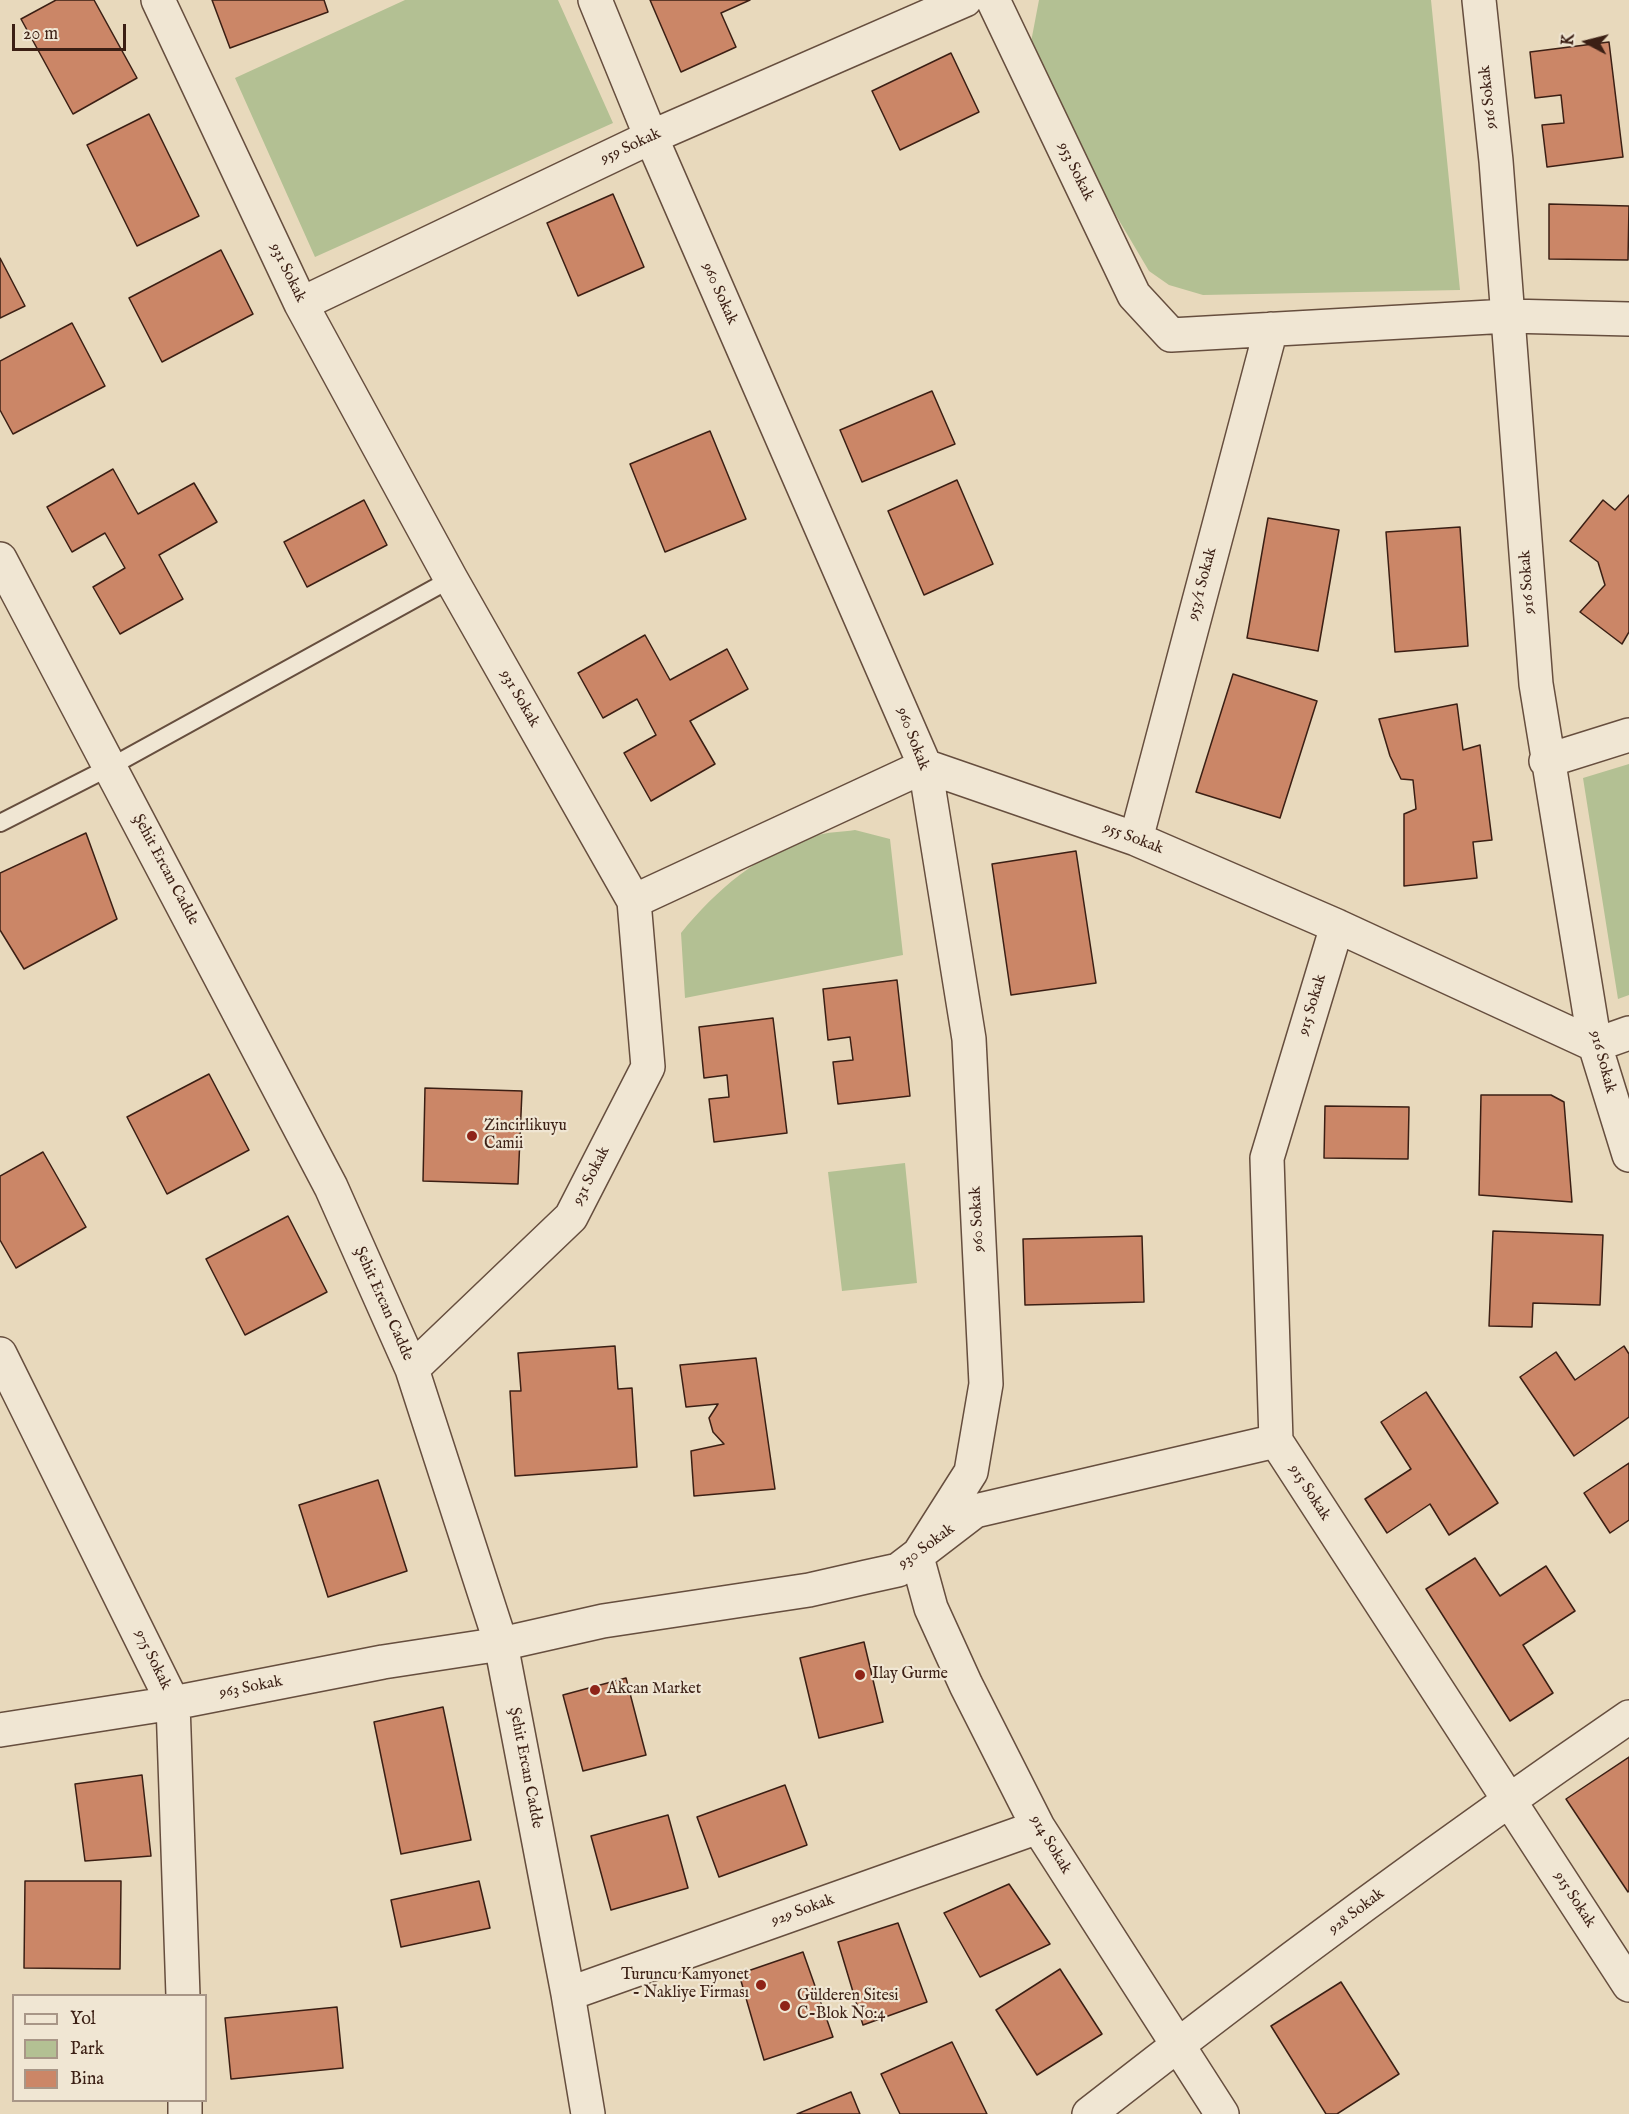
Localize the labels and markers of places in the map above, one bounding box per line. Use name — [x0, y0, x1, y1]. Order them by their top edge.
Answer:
place label: Zincirlikuyu Camii — [484, 1117, 567, 1155]
marker: Zincirlikuyu Camii — [465, 1129, 479, 1143]
place label: Ilay Gurme — [872, 1665, 948, 1685]
marker: Ilay Gurme — [853, 1668, 867, 1682]
place label: Akcan Market — [607, 1680, 701, 1700]
marker: Akcan Market — [588, 1683, 602, 1697]
place label: Turuncu Kamyonet - Nakliye Firması — [621, 1966, 749, 2004]
marker: Turuncu Kamyonet - Nakliye Firması — [754, 1978, 768, 1992]
place label: Gülderen Sitesi C-Blok No:4 — [797, 1987, 899, 2025]
marker: Gülderen Sitesi C-Blok No:4 — [778, 1999, 792, 2013]

